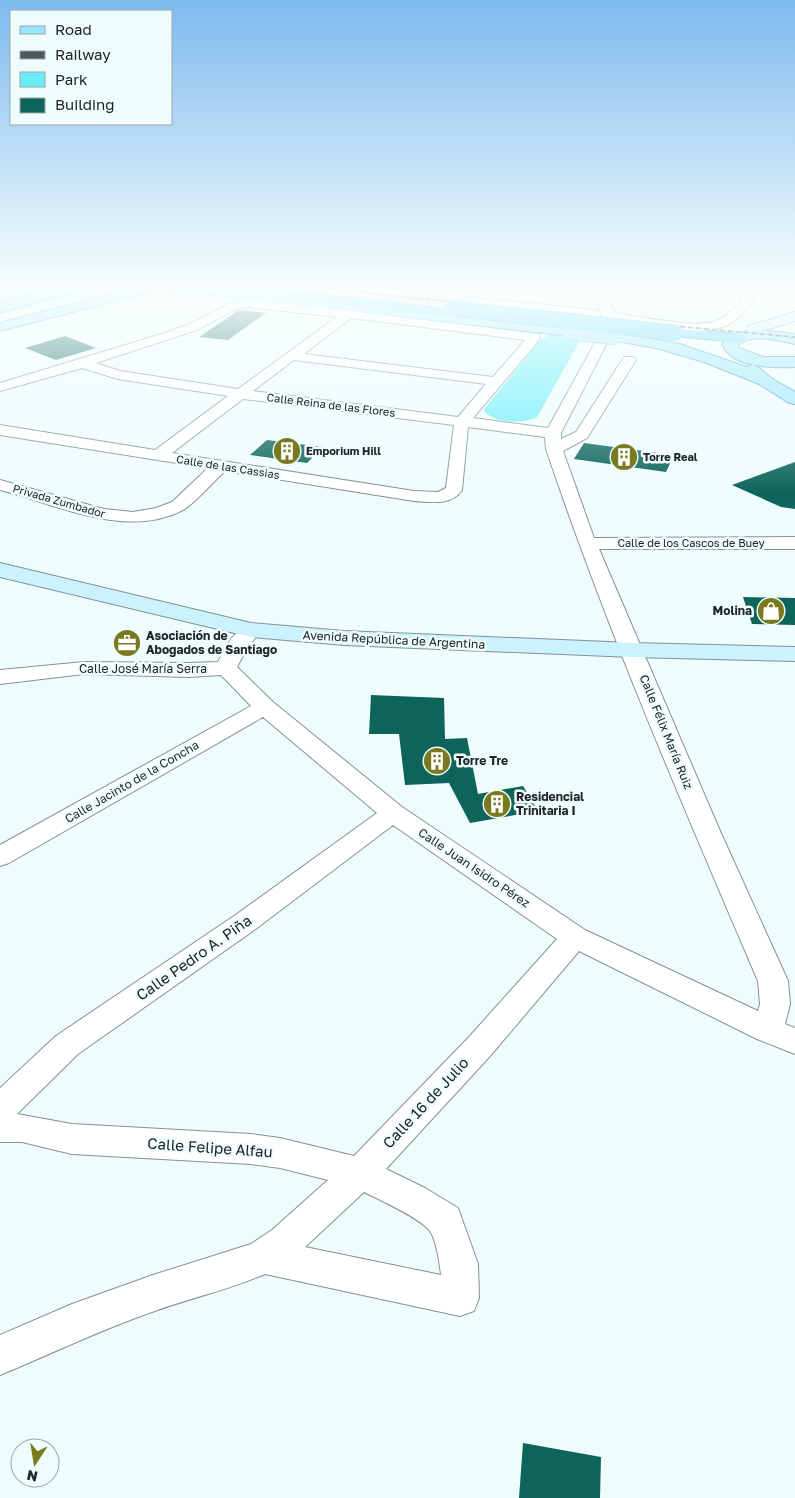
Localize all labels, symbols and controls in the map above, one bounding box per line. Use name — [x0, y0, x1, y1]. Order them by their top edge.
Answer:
legend — [10, 10, 172, 125]
text: Road — [55, 20, 92, 38]
text: Railway — [55, 45, 111, 63]
text: Park — [55, 70, 88, 88]
text: Building — [55, 95, 115, 113]
street label: Calle Reina de las Flores — [266, 390, 396, 419]
building icon: Emporium Hill — [272, 436, 302, 466]
building icon: Torre Real — [609, 442, 639, 472]
place label: Emporium Hill — [306, 444, 381, 457]
place label: Torre Real — [643, 450, 698, 463]
street label: Calle de las Cassias — [176, 452, 281, 481]
street label: Privada Zumbador — [11, 481, 108, 520]
street label: Calle de los Cascos de Buey — [617, 536, 765, 549]
shop icon: Molina — [756, 596, 786, 626]
place label: Molina — [713, 603, 752, 618]
street label: Avenida República de Argentina — [302, 627, 486, 652]
office icon: Asociación de Abogados de Santiago — [112, 628, 142, 658]
place label: Asociación de Abogados de Santiago — [146, 628, 277, 657]
street label: Calle José María Serra — [79, 661, 207, 676]
street label: Calle Félix María Ruiz — [637, 672, 696, 791]
street label: Calle Jacinto de la Concha — [62, 737, 201, 826]
building icon: Torre Tre — [422, 746, 452, 776]
place label: Torre Tre — [456, 753, 508, 768]
building icon: Residencial Trinitaria I — [482, 789, 512, 819]
place label: Residencial Trinitaria I — [516, 789, 584, 818]
street label: Calle Juan Isidro Pérez — [416, 825, 533, 911]
street label: Calle Pedro A. Piña — [132, 911, 255, 1004]
street label: Calle 16 de Julio — [379, 1053, 472, 1151]
street label: Calle Felipe Alfau — [147, 1134, 273, 1160]
north arrow — [10, 1438, 60, 1488]
text: N — [25, 1467, 39, 1486]

